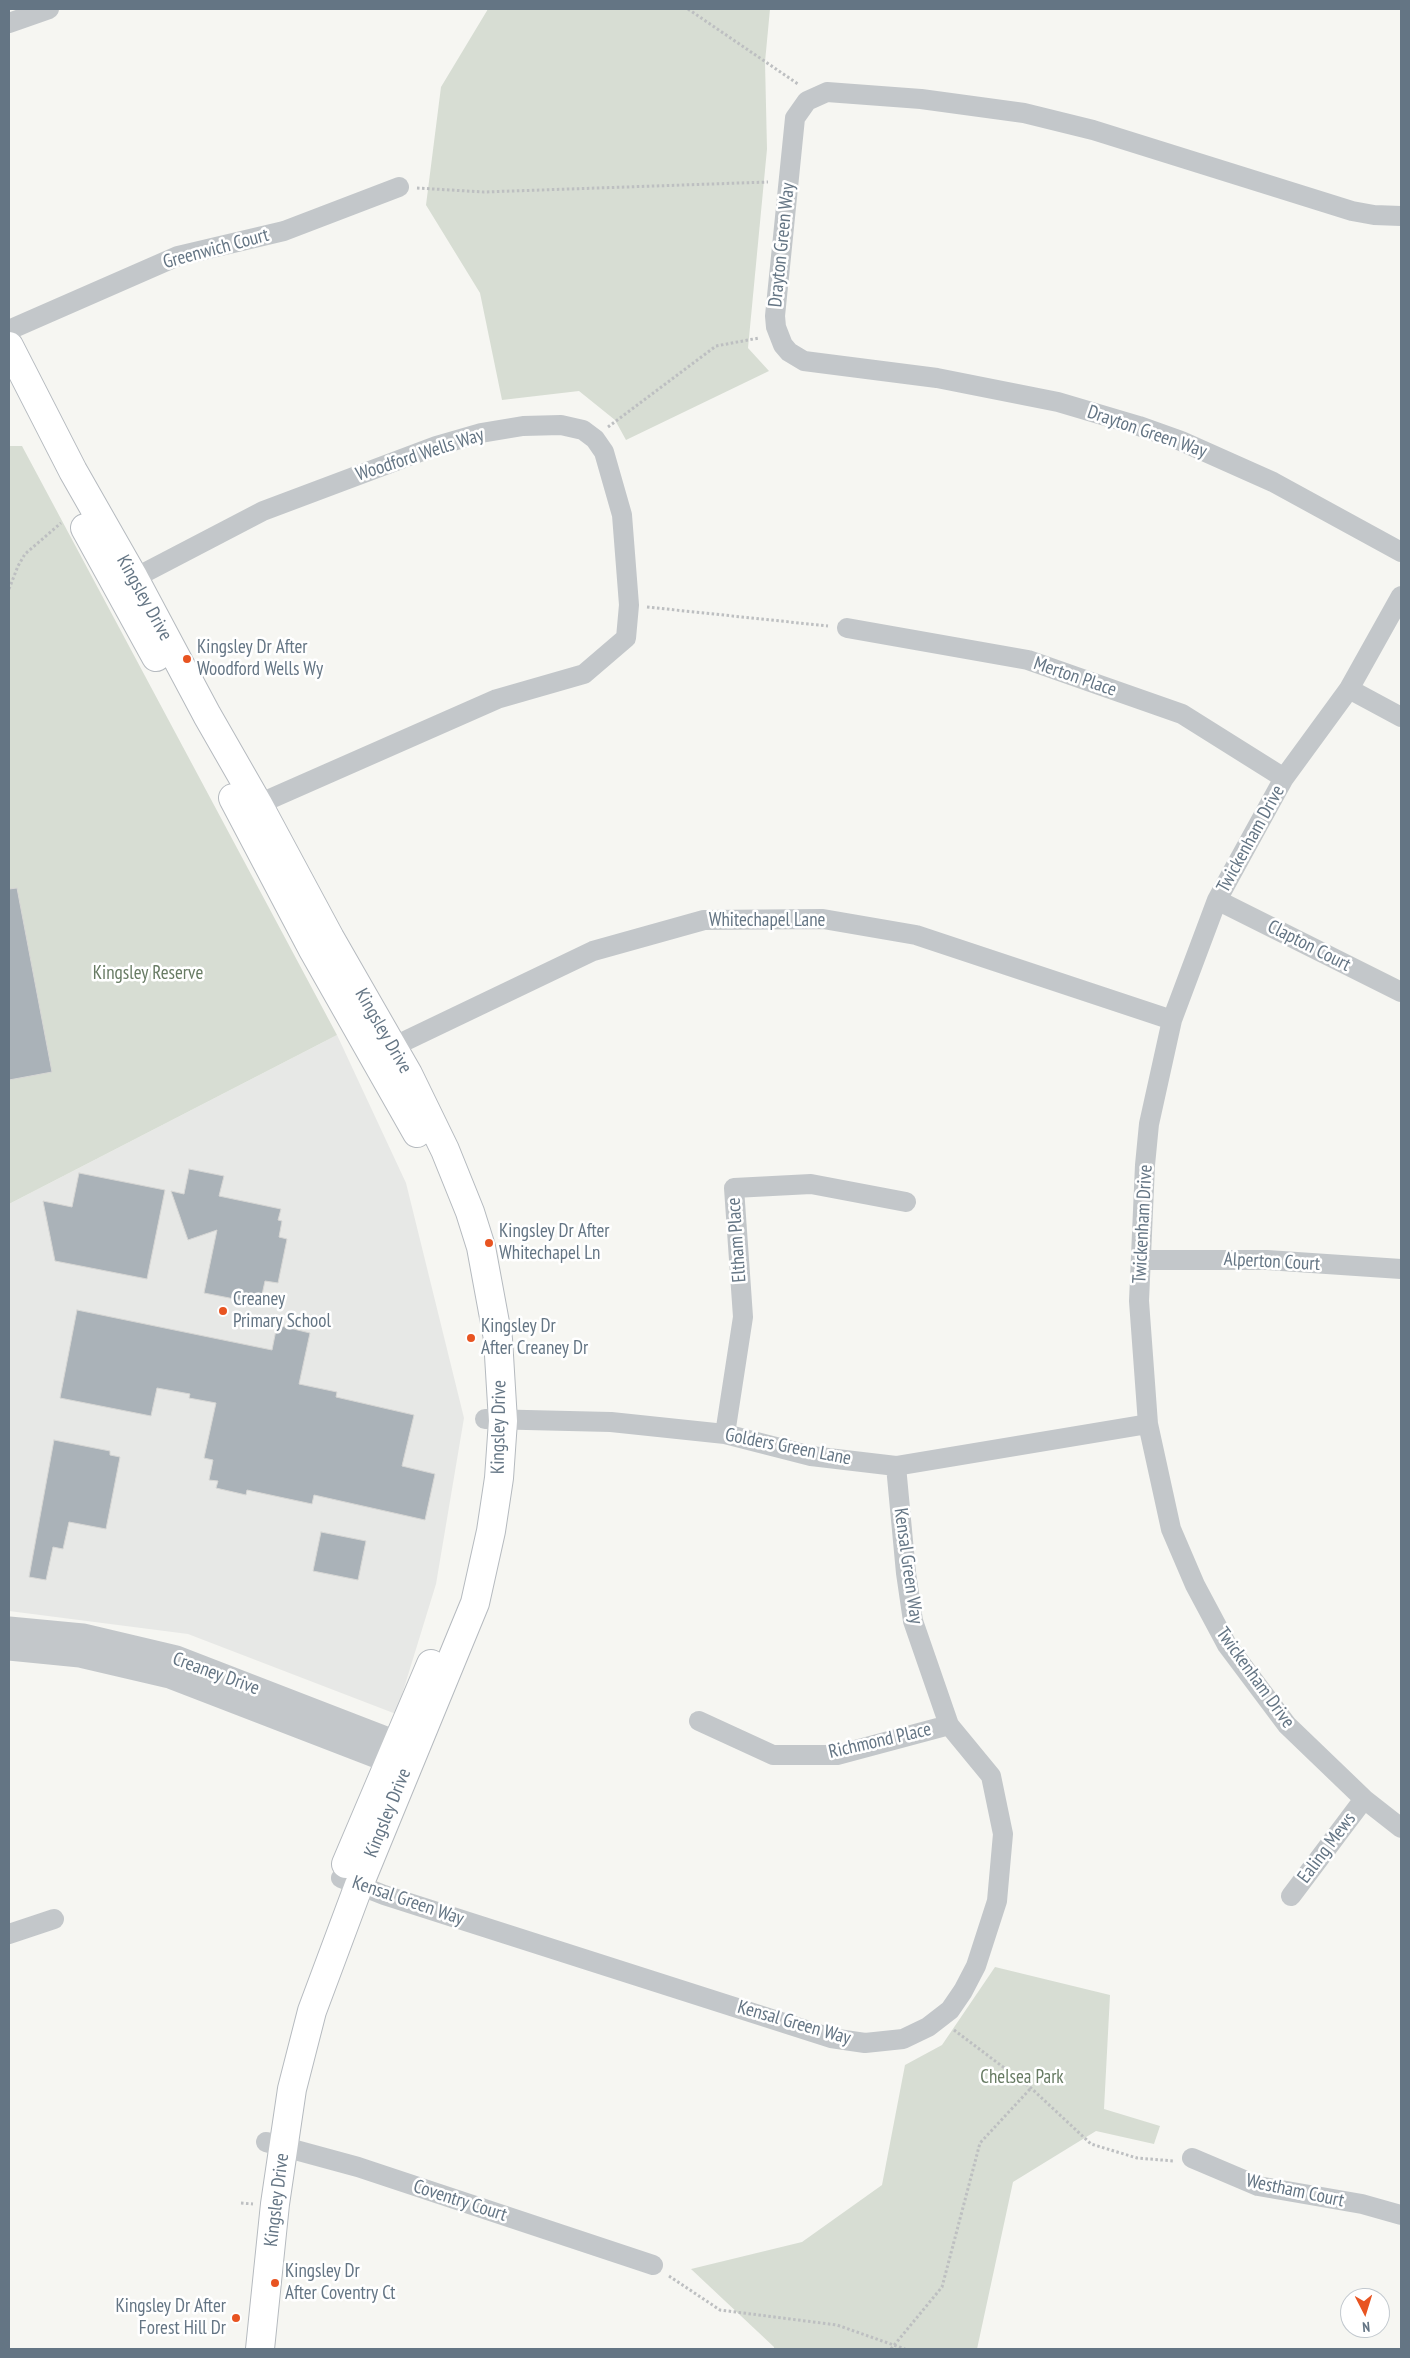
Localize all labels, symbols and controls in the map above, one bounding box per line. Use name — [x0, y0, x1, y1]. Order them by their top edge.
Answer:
street label: Drayton Green Way — [764, 182, 800, 308]
street label: Greenwich Court — [161, 224, 271, 274]
street label: Drayton Green Way — [1084, 401, 1210, 463]
street label: Woodford Wells Way — [353, 424, 487, 486]
street label: Kingsley Drive — [111, 551, 177, 645]
place label: Kingsley Dr After Woodford Wells Wy — [197, 637, 323, 681]
street label: Merton Place — [1031, 652, 1119, 702]
marker: Kingsley Dr After Woodford Wells Wy — [181, 653, 193, 665]
street label: Twickenham Drive — [1212, 781, 1290, 897]
street label: Whitechapel Lane — [709, 910, 825, 932]
street label: Clapton Court — [1264, 915, 1354, 977]
park label: Kingsley Reserve — [93, 963, 203, 985]
street label: Kingsley Drive — [350, 985, 416, 1077]
street label: Twickenham Drive — [1129, 1164, 1157, 1284]
street label: Eltham Place — [723, 1197, 751, 1283]
place label: Kingsley Dr After Whitechapel Ln — [499, 1221, 610, 1265]
marker: Kingsley Dr After Whitechapel Ln — [483, 1237, 495, 1249]
street label: Alperton Court — [1223, 1248, 1321, 1276]
place label: Creaney Primary School — [233, 1289, 331, 1333]
marker: Creaney Primary School — [217, 1305, 229, 1317]
place label: Kingsley Dr After Creaney Dr — [481, 1316, 588, 1360]
marker: Kingsley Dr After Creaney Dr — [465, 1332, 477, 1344]
street label: Kingsley Drive — [487, 1380, 511, 1474]
street label: Golders Green Lane — [723, 1424, 853, 1470]
street label: Kensal Green Way — [889, 1507, 927, 1625]
street label: Twickenham Drive — [1211, 1623, 1299, 1733]
street label: Creaney Drive — [170, 1648, 262, 1700]
street label: Richmond Place — [827, 1718, 933, 1764]
street label: Kingsley Drive — [360, 1765, 416, 1861]
street label: Ealing Mews — [1293, 1808, 1361, 1888]
street label: Kensal Green Way — [349, 1871, 467, 1931]
street label: Kensal Green Way — [735, 1996, 853, 2050]
park label: Chelsea Park — [980, 2067, 1064, 2089]
street label: Kingsley Drive — [260, 2152, 294, 2248]
street label: Westham Court — [1244, 2170, 1346, 2212]
street label: Coventry Court — [410, 2175, 510, 2227]
place label: Kingsley Dr After Coventry Ct — [285, 2261, 396, 2305]
marker: Kingsley Dr After Coventry Ct — [269, 2277, 281, 2289]
north arrow — [1340, 2288, 1390, 2338]
place label: Kingsley Dr After Forest Hill Dr — [115, 2296, 226, 2340]
marker: Kingsley Dr After Forest Hill Dr — [230, 2312, 242, 2324]
text: N — [1362, 2318, 1371, 2336]

